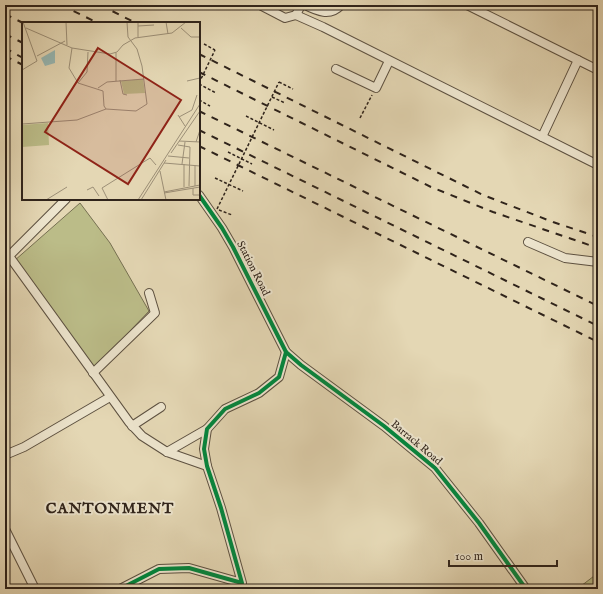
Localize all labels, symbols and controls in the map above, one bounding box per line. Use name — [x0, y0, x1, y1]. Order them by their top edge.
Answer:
inset map — [22, 22, 200, 200]
street label: Station Road — [233, 239, 273, 298]
street label: Barrack Road — [388, 417, 445, 468]
district label: CANTONMENT — [46, 499, 174, 518]
scale bar — [449, 542, 557, 568]
text: 100 m — [455, 549, 483, 564]

